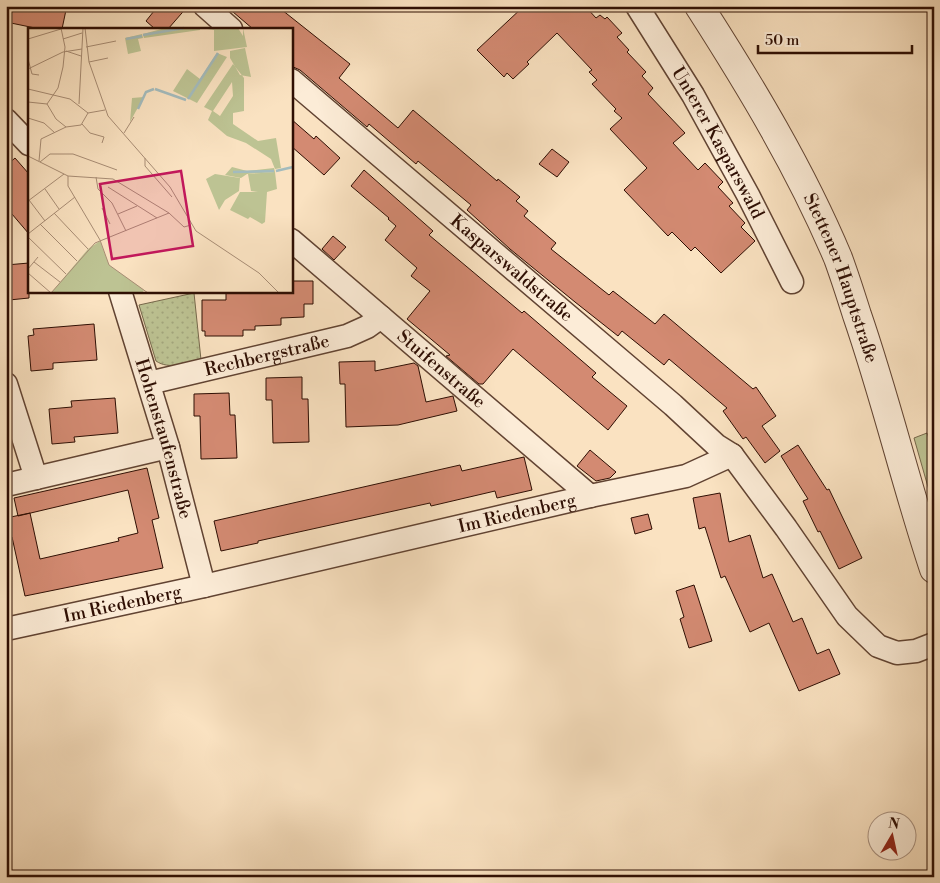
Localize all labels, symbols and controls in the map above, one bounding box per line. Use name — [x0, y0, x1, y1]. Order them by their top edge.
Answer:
scale bar — [758, 22, 911, 54]
inset map — [28, 28, 292, 292]
text: 50 m — [765, 31, 799, 50]
street label: Unterer Kasparswald — [666, 62, 770, 223]
street label: Stettener Hauptstraße — [798, 189, 883, 366]
street label: Kasparswaldstraße — [446, 209, 578, 327]
street label: Stuifenstraße — [392, 324, 490, 413]
street label: Rechbergstraße — [202, 329, 332, 381]
street label: Hohenstaufenstraße — [130, 356, 198, 521]
street label: Im Riedenberg — [456, 488, 579, 538]
street label: Im Riedenberg — [61, 580, 184, 628]
north arrow — [868, 810, 918, 860]
text: N — [887, 814, 901, 834]

